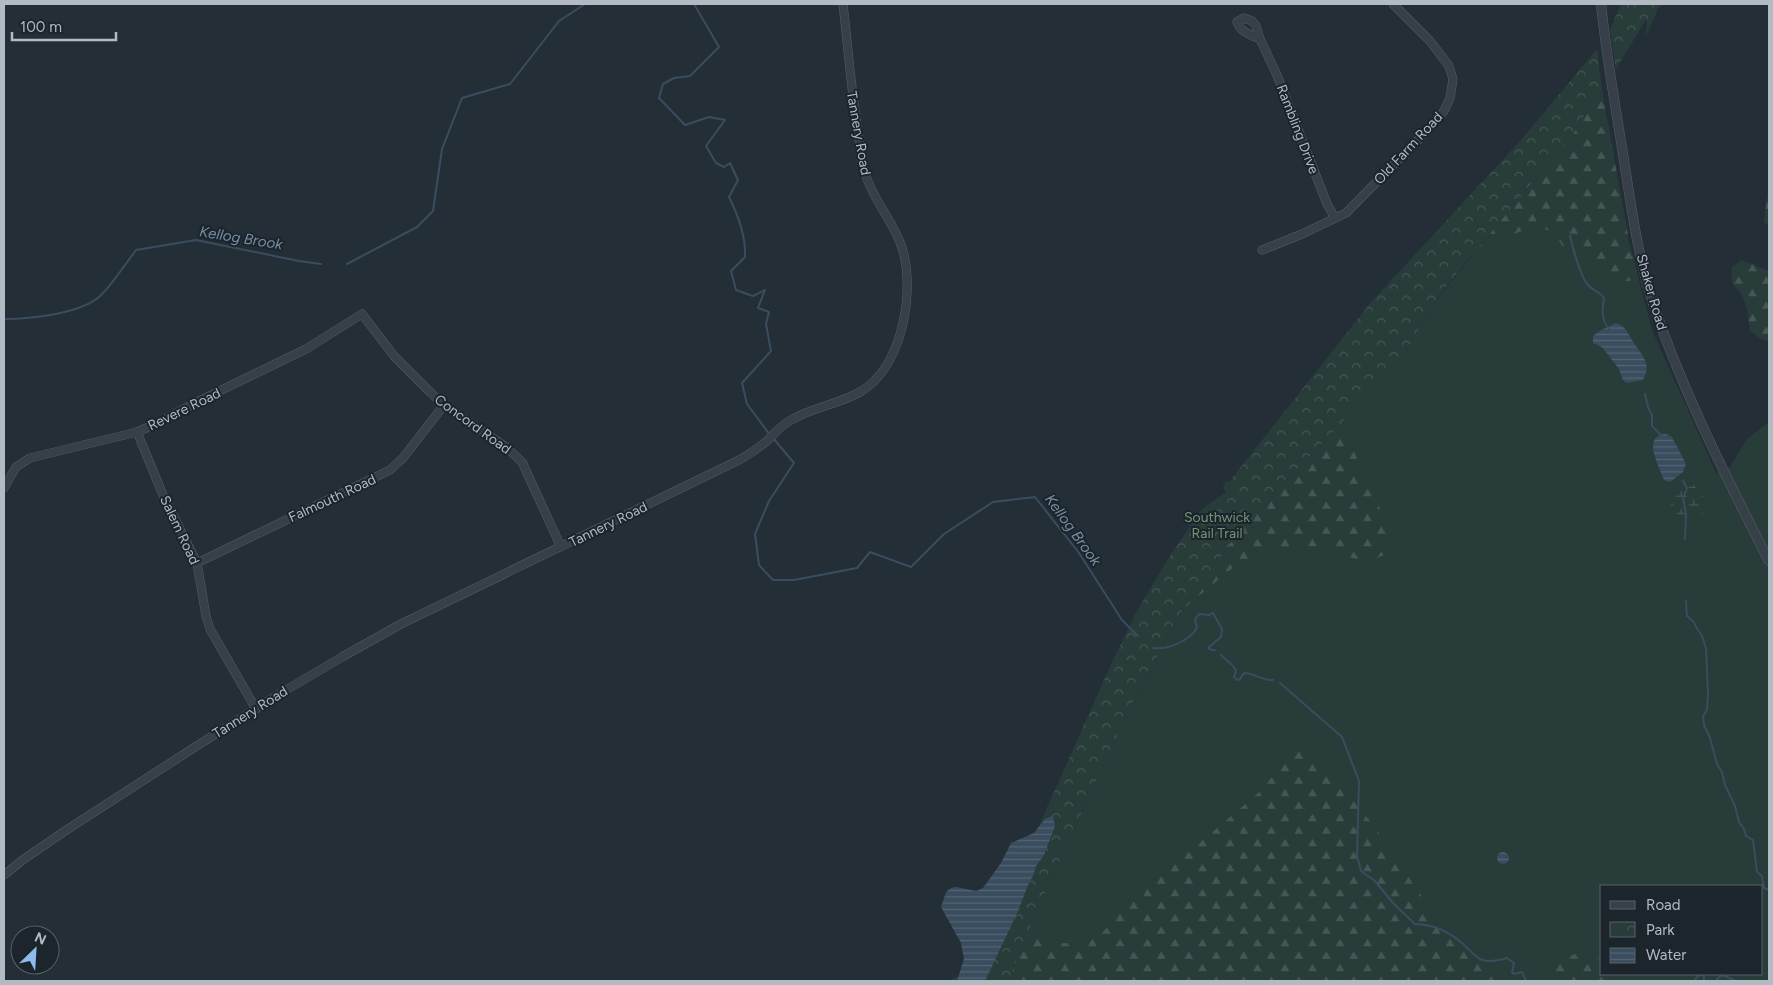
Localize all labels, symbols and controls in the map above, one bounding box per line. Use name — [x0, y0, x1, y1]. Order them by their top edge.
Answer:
scale bar — [12, 10, 116, 42]
text: 100 m — [20, 18, 62, 36]
street label: Rambling Drive — [1273, 82, 1322, 177]
street label: Tannery Road — [843, 90, 874, 176]
street label: Old Farm Road — [1371, 109, 1446, 188]
water label: Kellog Brook — [198, 223, 285, 254]
street label: Shaker Road — [1633, 252, 1670, 332]
street label: Revere Road — [145, 384, 223, 434]
street label: Concord Road — [431, 391, 514, 458]
street label: Falmouth Road — [286, 471, 379, 526]
water label: Kellog Brook — [1041, 491, 1105, 570]
street label: Salem Road — [156, 493, 203, 567]
street label: Tannery Road — [566, 498, 650, 551]
park label: Southwick Rail Trail — [1184, 509, 1250, 542]
street label: Tannery Road — [210, 683, 291, 742]
legend — [1600, 885, 1763, 975]
text: Road — [1646, 896, 1681, 914]
text: Park — [1646, 921, 1675, 939]
north arrow — [10, 925, 60, 975]
text: N — [32, 929, 49, 949]
text: Water — [1646, 946, 1686, 964]

